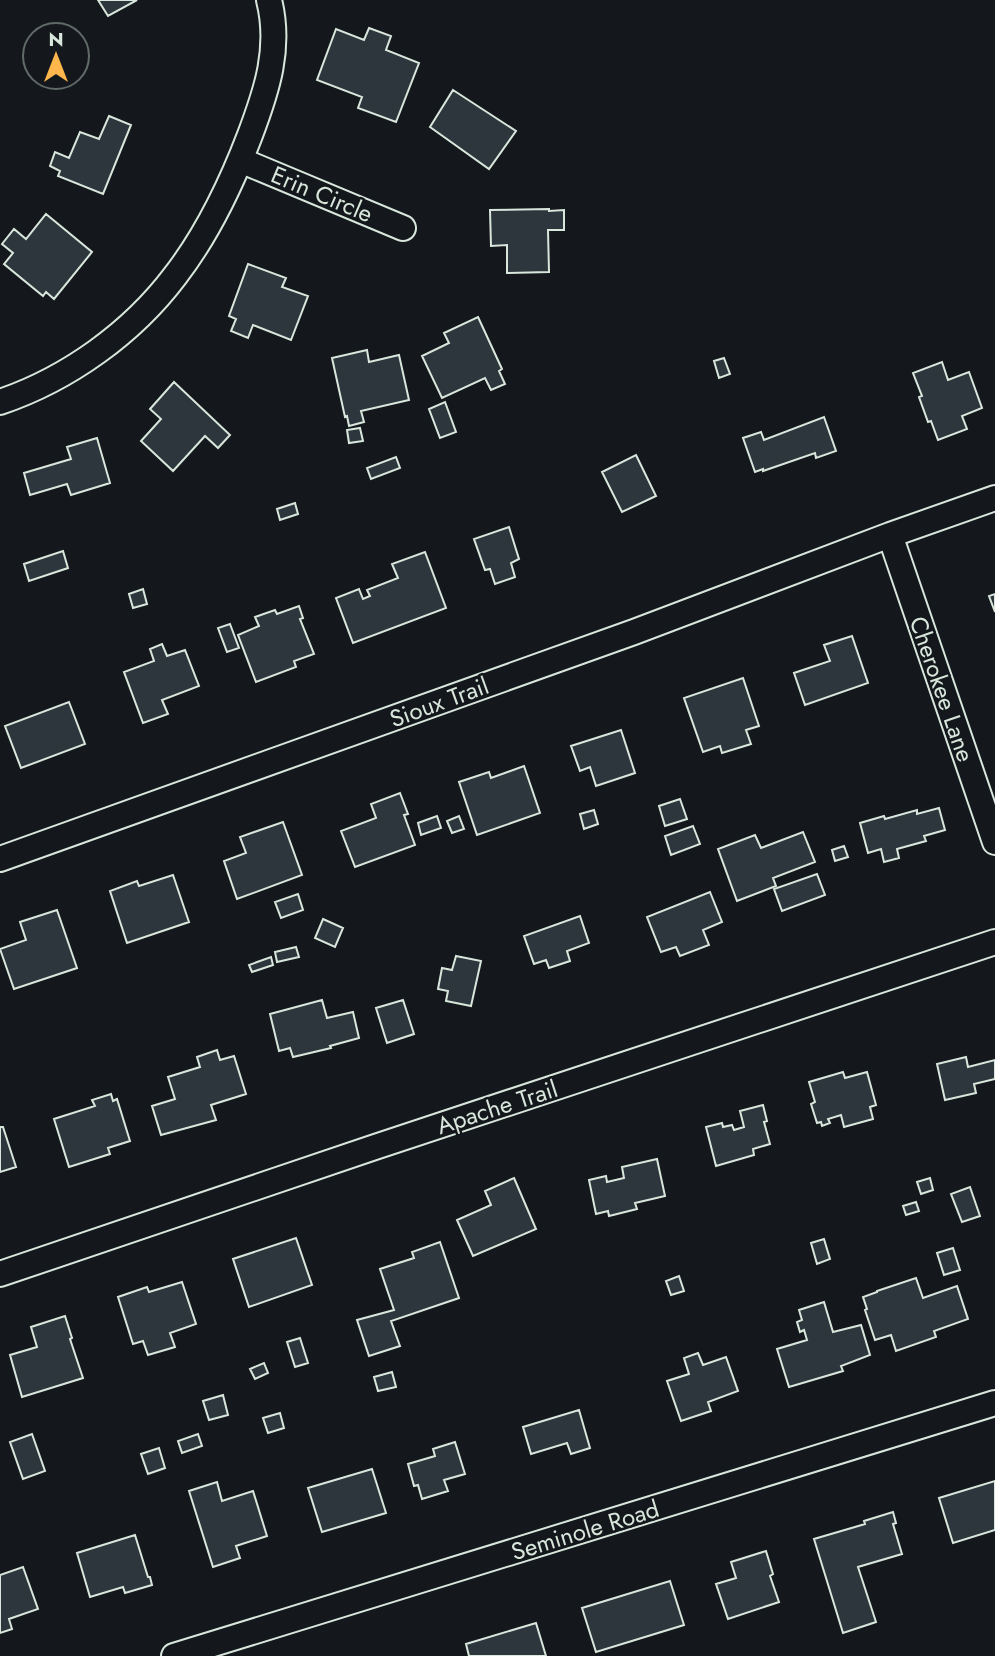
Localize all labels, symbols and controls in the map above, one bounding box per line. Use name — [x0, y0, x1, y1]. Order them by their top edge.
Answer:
north arrow — [21, 21, 91, 91]
text: N — [48, 26, 64, 53]
street label: Erin Circle — [266, 157, 378, 231]
street label: Cherokee Lane — [901, 612, 983, 766]
street label: Sioux Trail — [385, 668, 493, 736]
street label: Apache Trail — [432, 1071, 562, 1143]
street label: Seminole Road — [507, 1491, 663, 1569]

